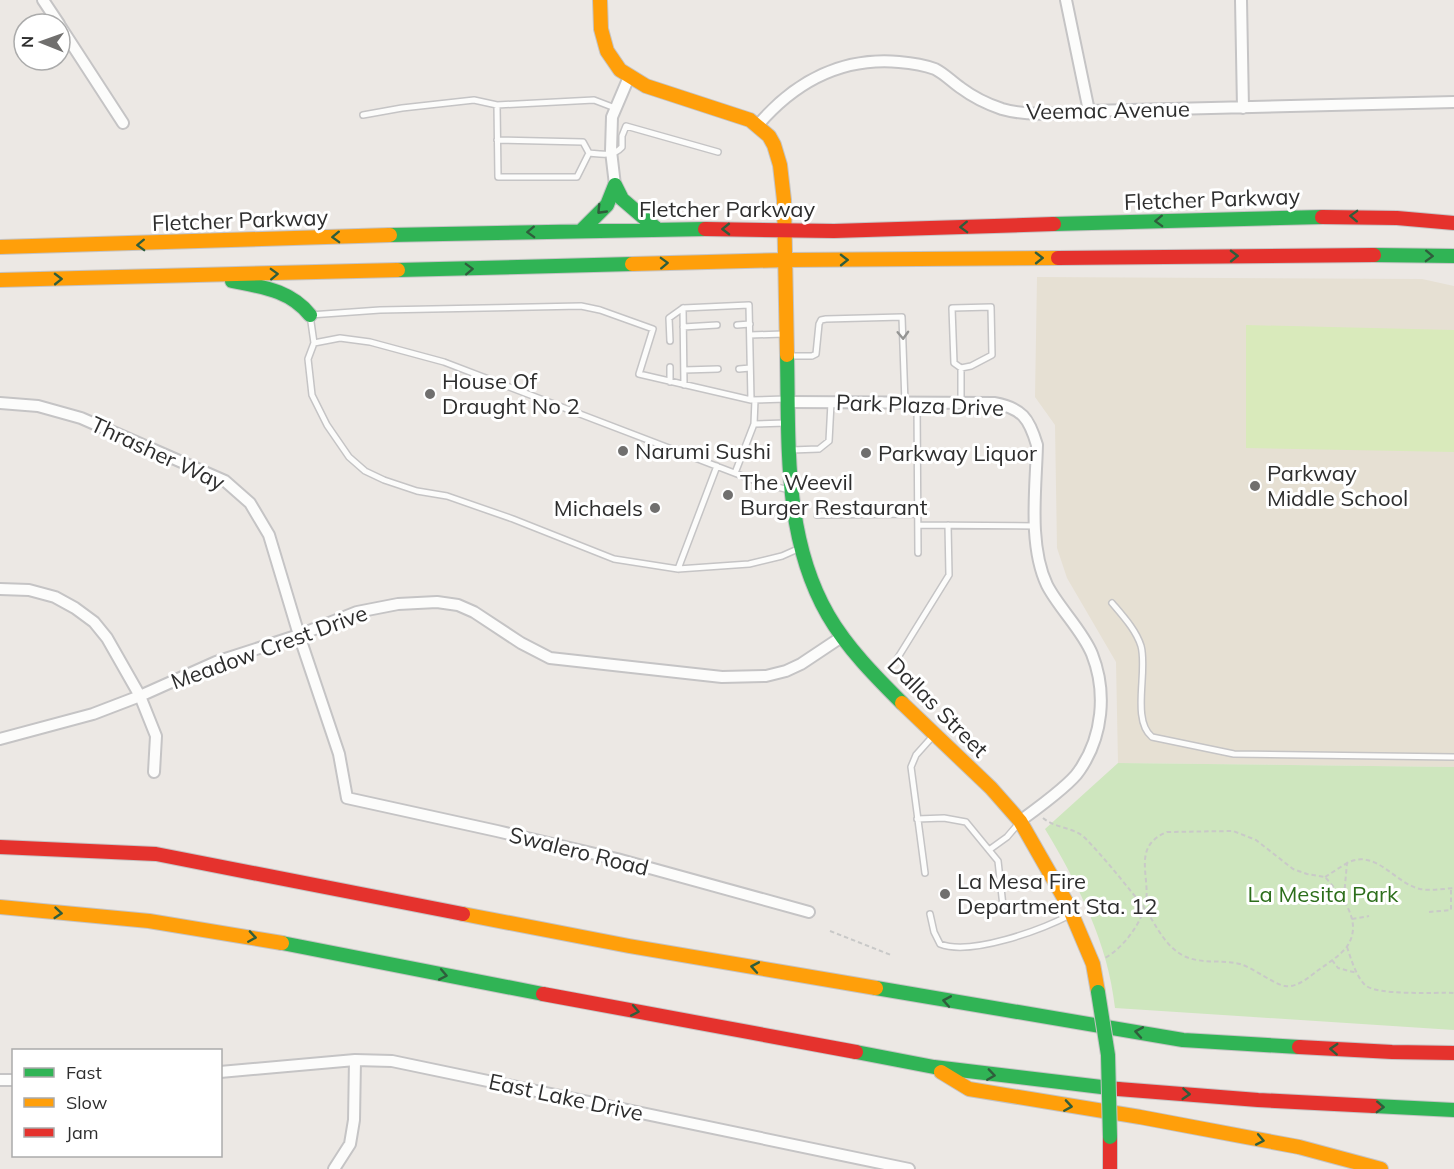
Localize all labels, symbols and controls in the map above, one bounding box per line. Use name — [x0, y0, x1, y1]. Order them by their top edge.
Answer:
north arrow — [12, 12, 72, 72]
text: N — [17, 36, 37, 48]
street label: Veemac Avenue — [1026, 95, 1190, 125]
street label: Fletcher Parkway — [1123, 182, 1301, 216]
street label: Fletcher Parkway — [639, 195, 815, 223]
street label: Fletcher Parkway — [151, 203, 329, 237]
one-way arrow — [597, 203, 608, 213]
one-way arrow — [1349, 210, 1358, 223]
one-way arrow — [1154, 215, 1163, 227]
one-way arrow — [959, 221, 968, 233]
one-way arrow — [722, 223, 731, 235]
one-way arrow — [527, 225, 536, 238]
one-way arrow — [332, 231, 341, 244]
one-way arrow — [137, 239, 146, 252]
one-way arrow — [1230, 250, 1239, 262]
one-way arrow — [1425, 250, 1434, 262]
one-way arrow — [1035, 252, 1044, 264]
one-way arrow — [840, 253, 849, 266]
one-way arrow — [660, 257, 669, 270]
one-way arrow — [465, 262, 474, 275]
one-way arrow — [270, 267, 279, 280]
one-way arrow — [54, 273, 63, 285]
one-way arrow — [897, 331, 909, 340]
place label: House Of Draught No 2 — [442, 367, 580, 420]
marker: House Of Draught No 2 — [423, 387, 437, 401]
street label: Park Plaza Drive — [835, 388, 1005, 422]
street label: Thrasher Way — [86, 410, 230, 496]
place label: Narumi Sushi — [635, 437, 771, 465]
place label: Parkway Liquor — [878, 439, 1037, 467]
marker: Narumi Sushi — [616, 444, 630, 458]
marker: Parkway Liquor — [859, 446, 873, 460]
place label: Parkway Middle School — [1267, 459, 1408, 512]
place label: The Weevil Burger Restaurant — [740, 468, 928, 521]
marker: Parkway Middle School — [1248, 479, 1262, 493]
marker: The Weevil Burger Restaurant — [721, 488, 735, 502]
place label: Michaels — [554, 494, 643, 522]
marker: Michaels — [648, 501, 662, 515]
street label: Meadow Crest Drive — [167, 598, 371, 696]
street label: Dallas Street — [882, 651, 994, 763]
street label: Swalero Road — [506, 820, 652, 882]
place label: La Mesa Fire Department Sta. 12 — [957, 867, 1157, 920]
park label: La Mesita Park — [1248, 880, 1399, 908]
marker: La Mesa Fire Department Sta. 12 — [938, 887, 952, 901]
one-way arrow — [54, 906, 63, 919]
one-way arrow — [247, 931, 256, 943]
one-way arrow — [750, 962, 760, 974]
one-way arrow — [438, 968, 448, 981]
one-way arrow — [942, 995, 952, 1007]
one-way arrow — [629, 1004, 639, 1017]
one-way arrow — [1135, 1027, 1144, 1039]
one-way arrow — [1329, 1042, 1338, 1055]
legend — [12, 1049, 222, 1157]
text: Fast — [66, 1061, 102, 1084]
street label: East Lake Drive — [486, 1067, 646, 1127]
one-way arrow — [987, 1069, 996, 1081]
one-way arrow — [1181, 1087, 1190, 1100]
text: Slow — [66, 1091, 108, 1114]
one-way arrow — [1064, 1099, 1073, 1111]
one-way arrow — [1376, 1100, 1385, 1113]
text: Jam — [66, 1121, 99, 1144]
one-way arrow — [1255, 1133, 1265, 1146]

